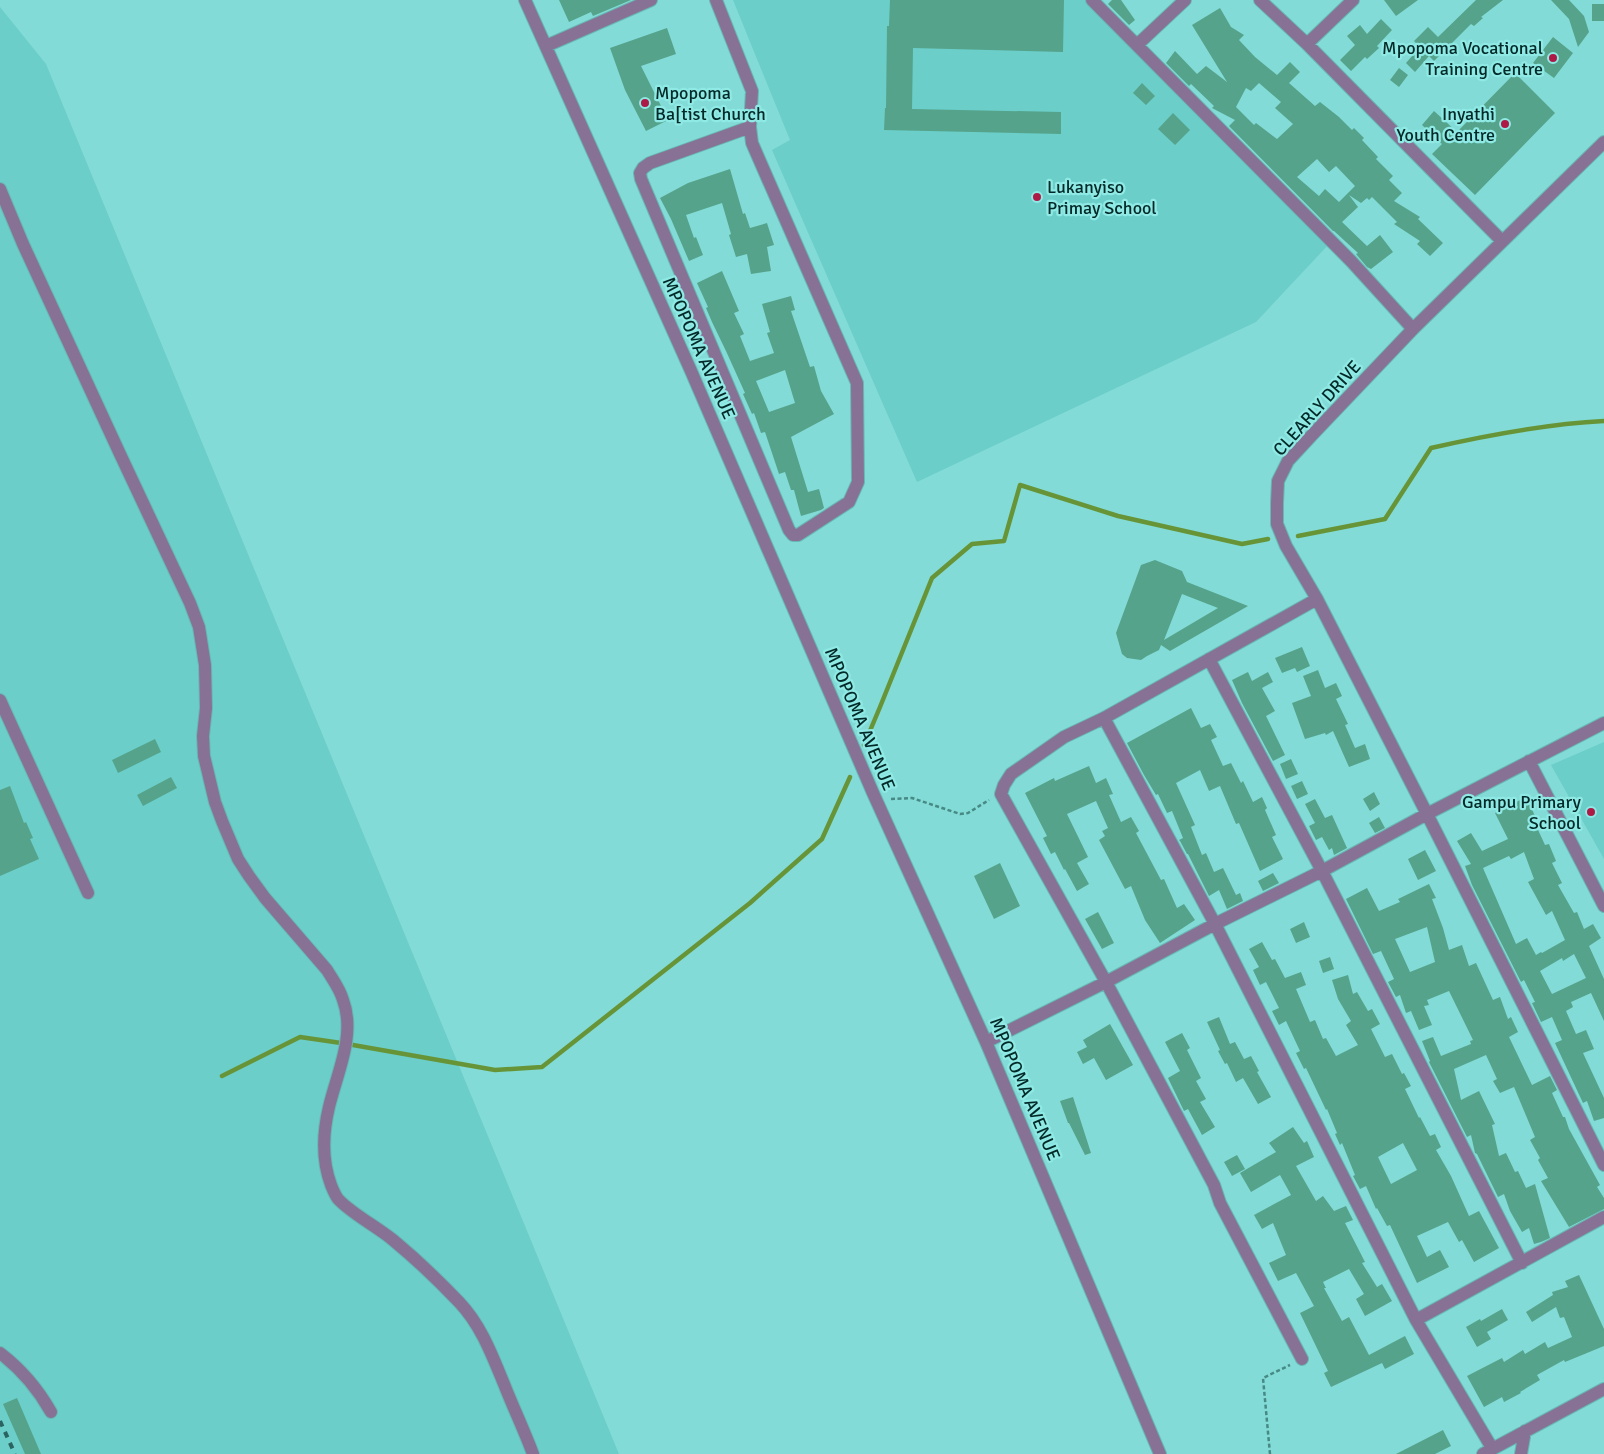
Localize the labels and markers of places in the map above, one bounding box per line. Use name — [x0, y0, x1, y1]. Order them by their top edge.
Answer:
place label: Mpopoma Vocational Training Centre — [1382, 37, 1543, 80]
marker: Mpopoma Vocational Training Centre — [1547, 52, 1559, 64]
place label: Mpopoma Ba[tist Church — [655, 82, 766, 125]
marker: Mpopoma Ba[tist Church — [639, 97, 651, 109]
place label: Inyathi Youth Centre — [1397, 103, 1495, 146]
marker: Inyathi Youth Centre — [1499, 118, 1511, 130]
place label: Lukanyiso Primay School — [1047, 176, 1157, 219]
marker: Lukanyiso Primay School — [1031, 191, 1043, 203]
place label: Gampu Primary School — [1462, 791, 1582, 834]
marker: Gampu Primary School — [1585, 806, 1597, 818]

